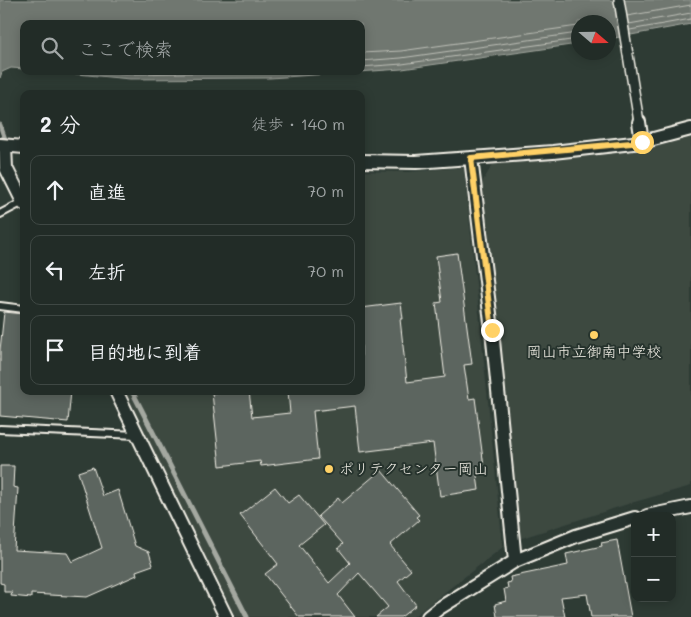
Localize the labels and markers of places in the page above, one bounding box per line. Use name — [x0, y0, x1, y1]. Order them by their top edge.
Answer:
marker: 岡山市立御南中学校 — [588, 329, 600, 341]
place label: 岡山市立御南中学校 — [526, 341, 662, 361]
place label: ポリテクセンター岡山 — [339, 458, 488, 478]
marker: ポリテクセンター岡山 — [323, 463, 335, 475]

